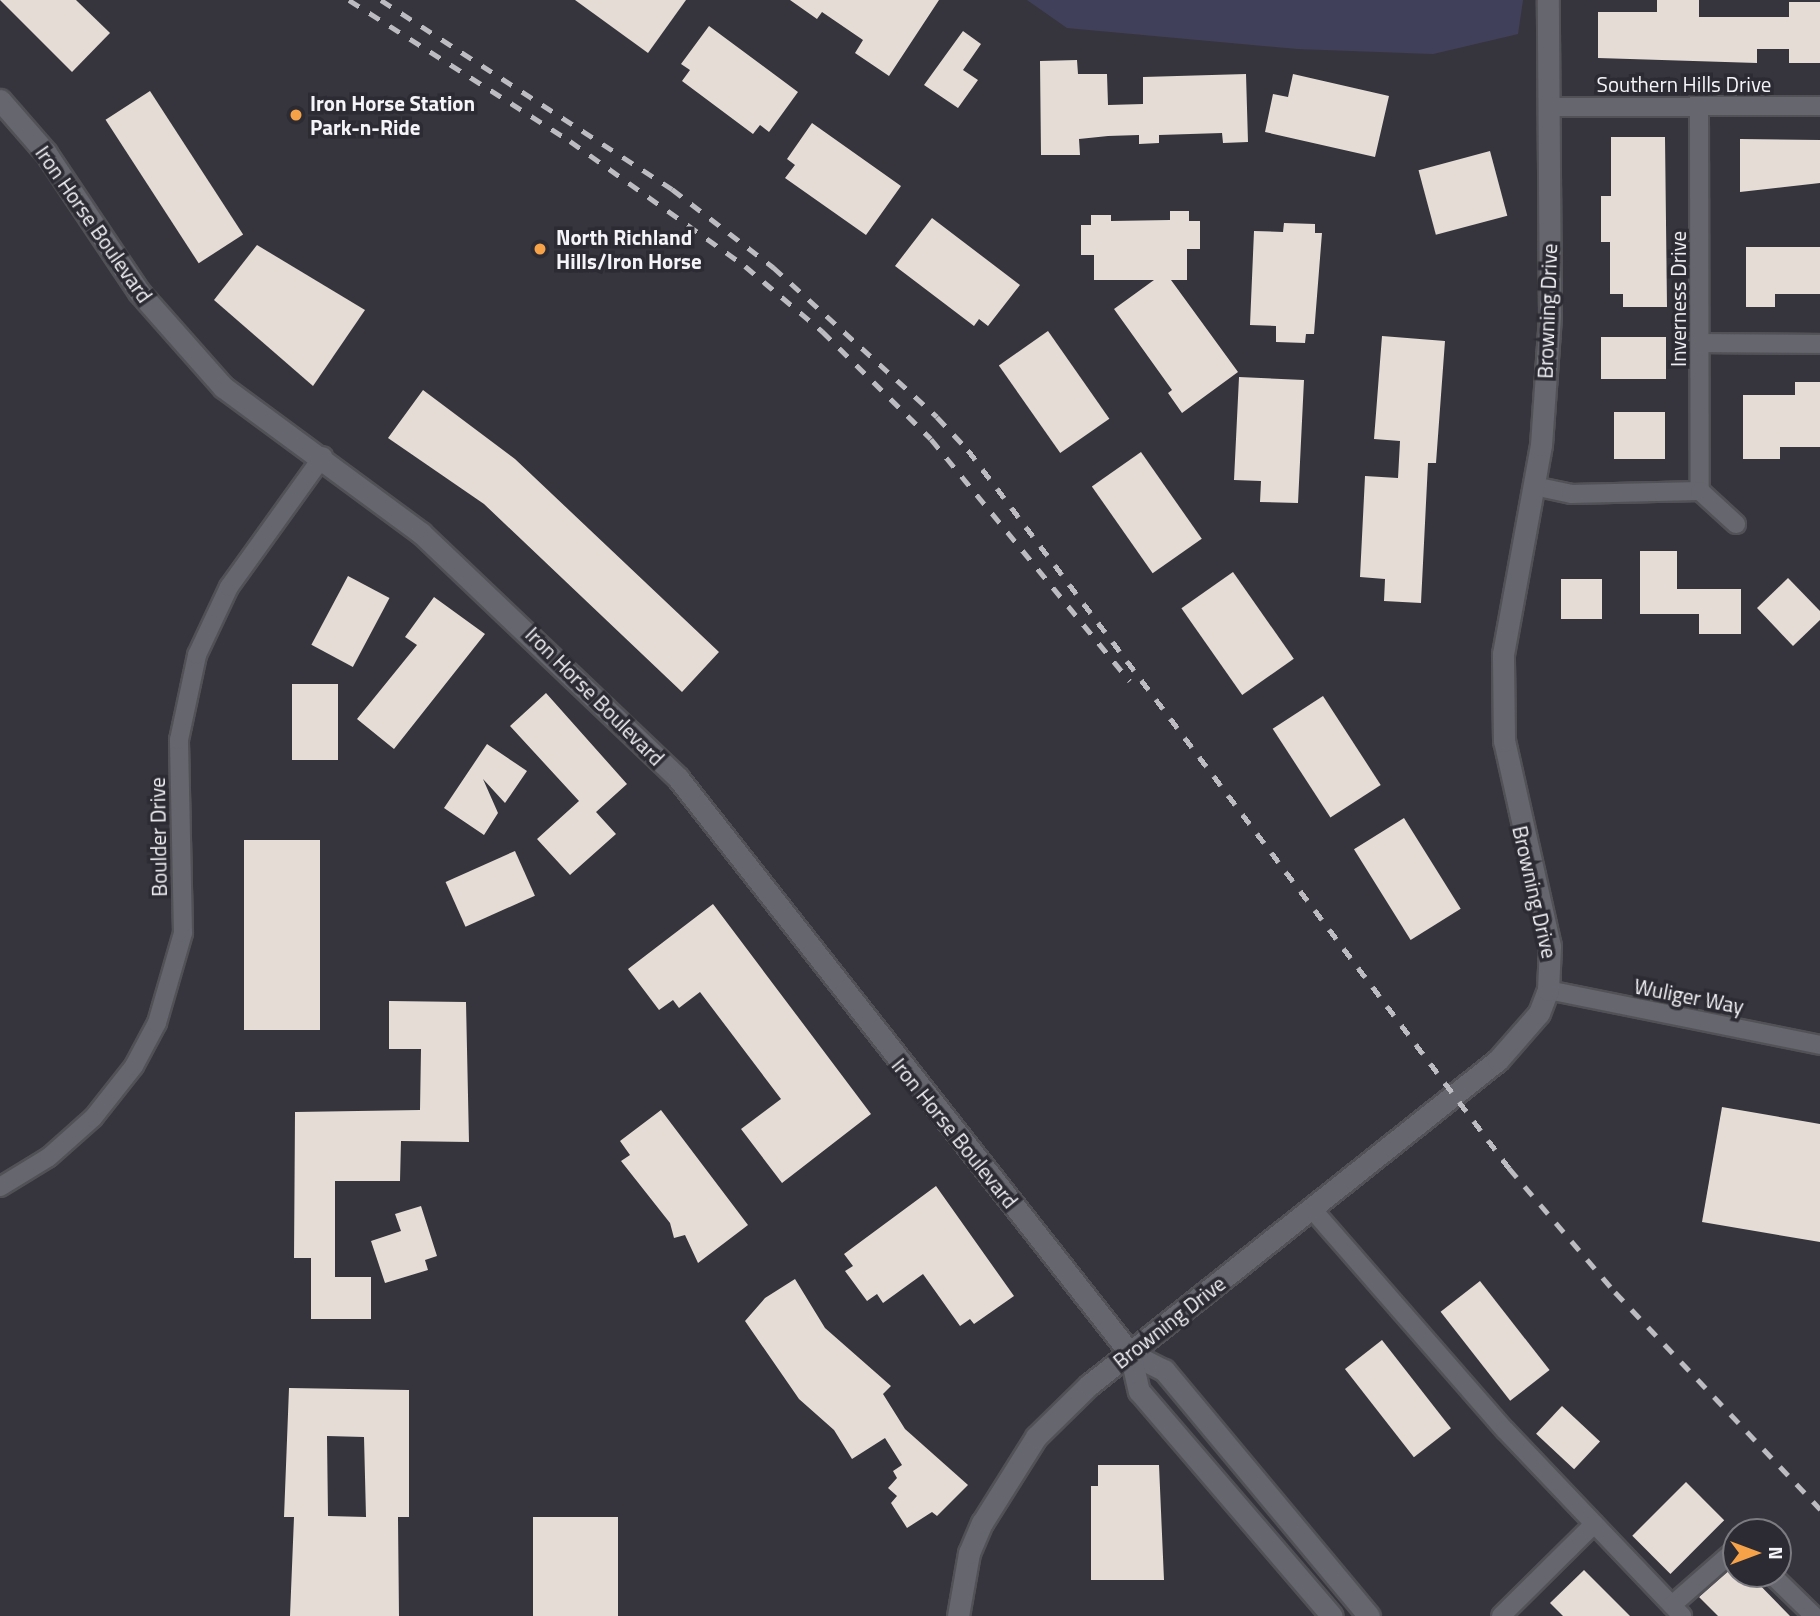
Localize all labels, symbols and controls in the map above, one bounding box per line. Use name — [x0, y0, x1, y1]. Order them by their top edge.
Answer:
street label: Southern Hills Drive — [1597, 71, 1771, 97]
place label: Iron Horse Station Park-n-Ride — [310, 90, 475, 140]
marker: Iron Horse Station Park-n-Ride — [288, 107, 304, 123]
street label: Iron Horse Boulevard — [30, 141, 158, 307]
place label: North Richland Hills/Iron Horse — [556, 224, 702, 274]
street label: Inverness Drive — [1665, 231, 1691, 367]
marker: North Richland Hills/Iron Horse — [530, 239, 550, 259]
street label: Browning Drive — [1532, 243, 1562, 379]
street label: Iron Horse Boulevard — [520, 621, 670, 771]
street label: Boulder Drive — [144, 777, 172, 897]
street label: Browning Drive — [1507, 823, 1563, 961]
street label: Wuliger Way — [1632, 973, 1746, 1019]
street label: Iron Horse Boulevard — [887, 1053, 1023, 1213]
street label: Browning Drive — [1108, 1270, 1230, 1374]
north arrow — [1722, 1518, 1792, 1588]
text: N — [1762, 1546, 1791, 1560]

